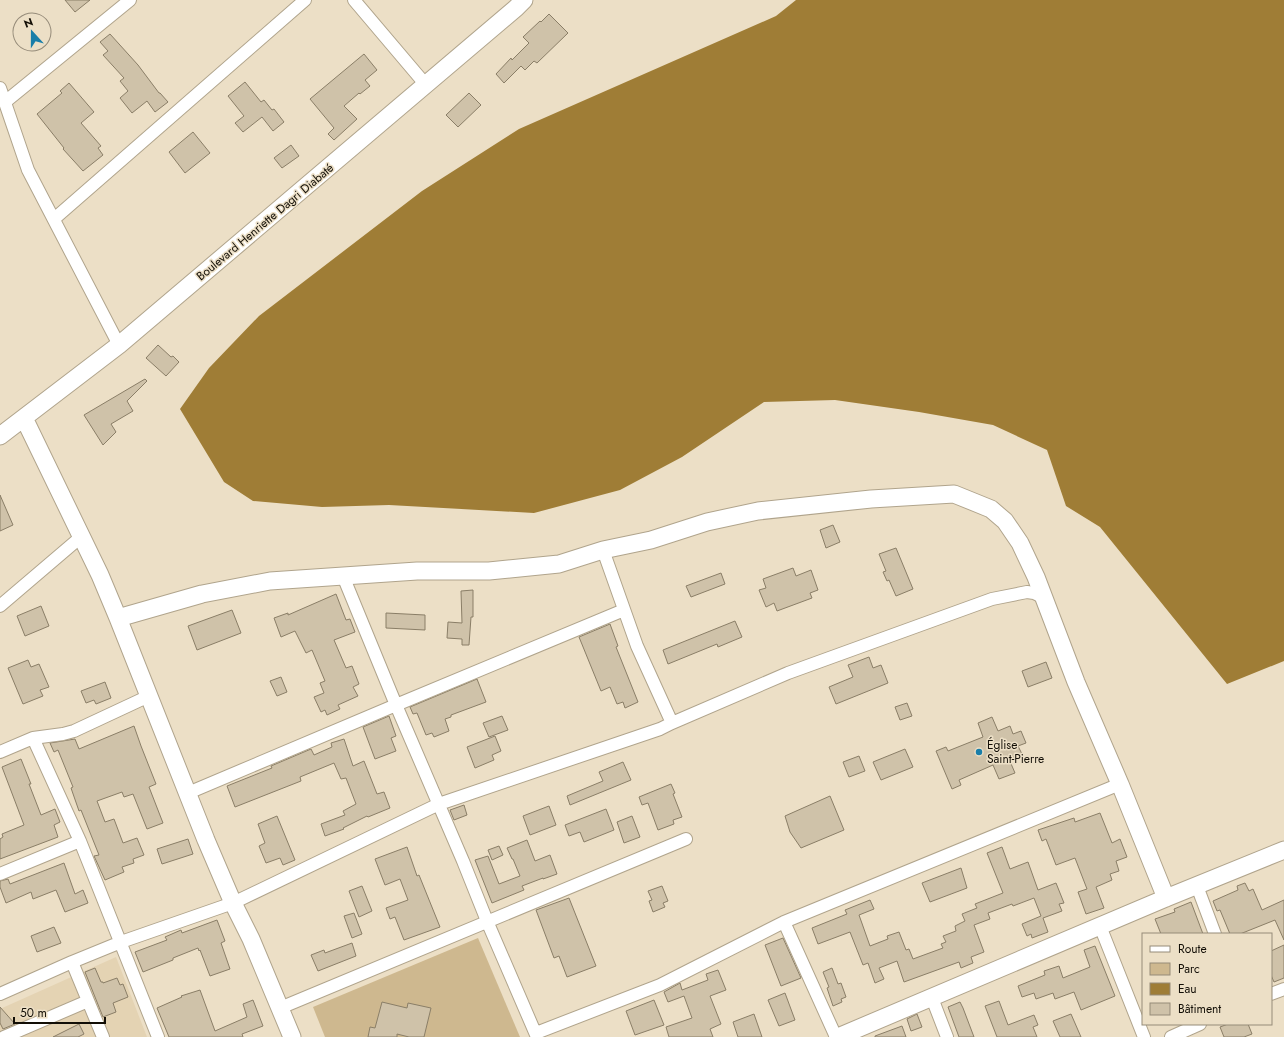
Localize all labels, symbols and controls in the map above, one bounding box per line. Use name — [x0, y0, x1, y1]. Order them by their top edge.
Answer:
north arrow — [12, 12, 52, 52]
text: N — [21, 14, 35, 32]
street label: Boulevard Henriette Dagri Diabaté — [192, 159, 338, 285]
place label: Église Saint-Pierre — [987, 736, 1044, 768]
marker: Église Saint-Pierre — [974, 747, 984, 757]
legend — [1142, 933, 1272, 1025]
text: Route — [1178, 940, 1207, 958]
text: Parc — [1178, 960, 1200, 978]
text: Eau — [1178, 980, 1197, 998]
scale bar — [14, 999, 105, 1025]
text: Bâtiment — [1178, 1000, 1221, 1018]
text: 50 m — [20, 1004, 47, 1022]

